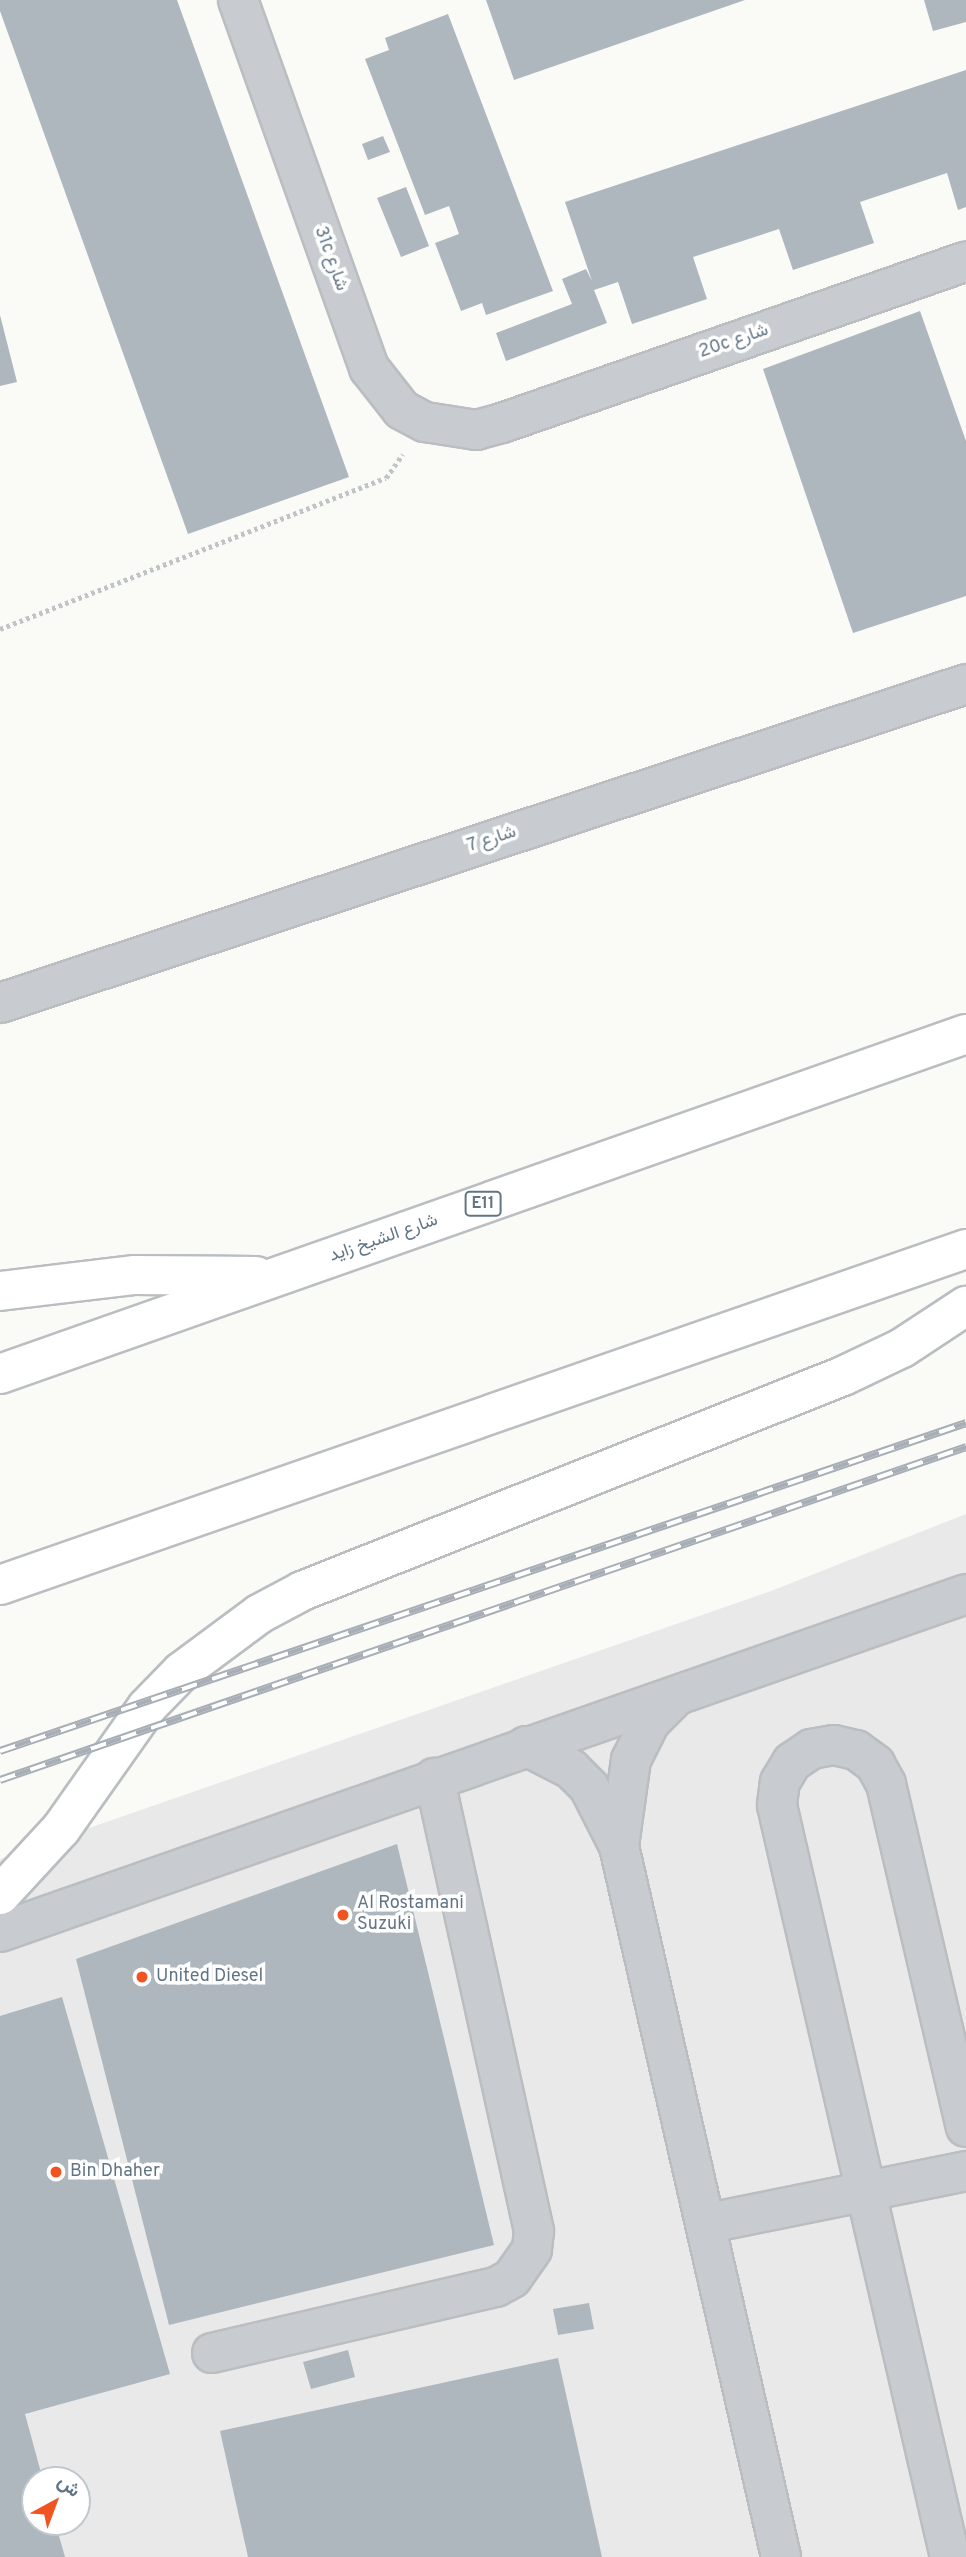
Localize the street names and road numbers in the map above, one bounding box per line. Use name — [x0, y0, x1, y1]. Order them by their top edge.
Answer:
street label: 31c شارع — [308, 224, 352, 294]
street label: 20c شارع — [696, 320, 772, 364]
street label: شارع 7 — [465, 822, 519, 858]
road number: E11 — [464, 1192, 502, 1216]
street label: شارع الشيخ زايد — [327, 1210, 441, 1268]

